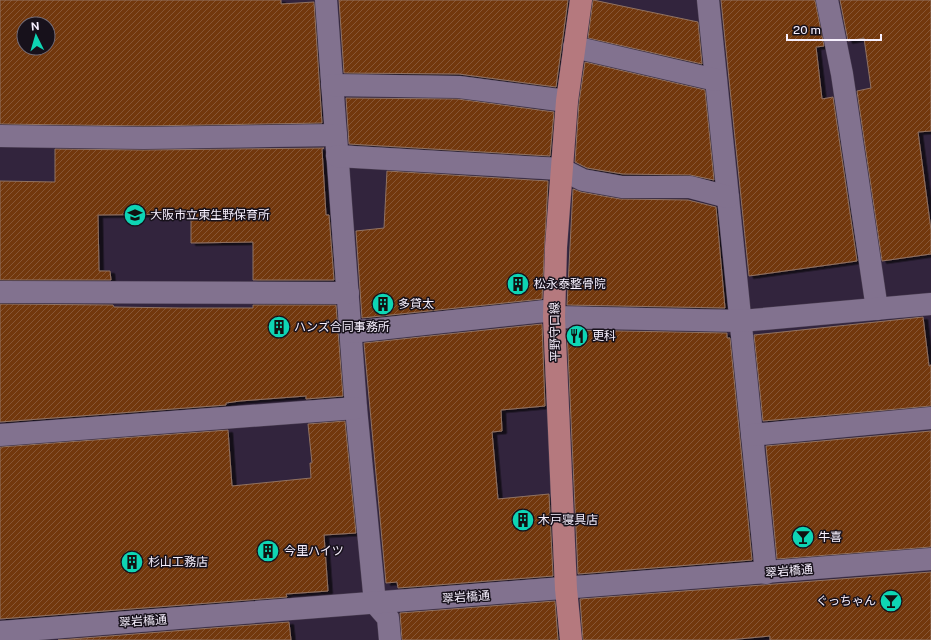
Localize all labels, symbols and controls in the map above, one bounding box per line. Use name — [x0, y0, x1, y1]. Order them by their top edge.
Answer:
north arrow — [16, 16, 56, 56]
scale bar — [787, 16, 881, 42]
text: N — [30, 20, 40, 32]
text: 20 m — [793, 23, 821, 37]
school or university icon: 大阪市立東生野保育所 — [122, 202, 148, 228]
place label: 大阪市立東生野保育所 — [150, 208, 270, 222]
building icon: 松永泰整骨院 — [505, 271, 531, 297]
place label: 松永泰整骨院 — [534, 277, 606, 291]
building icon: 多貸太 — [370, 291, 396, 317]
place label: 多貸太 — [398, 297, 434, 311]
street label: 平野守口線 — [547, 302, 563, 362]
building icon: ハンズ合同事務所 — [266, 314, 292, 340]
place label: ハンズ合同事務所 — [294, 320, 390, 334]
restaurant icon: 更科 — [564, 323, 590, 349]
place label: 更科 — [592, 329, 616, 343]
building icon: 木戸寝具店 — [510, 507, 536, 533]
place label: 木戸寝具店 — [538, 513, 598, 527]
bar icon: 牛喜 — [790, 524, 816, 550]
place label: 牛喜 — [818, 530, 842, 544]
building icon: 今里ハイツ — [255, 538, 281, 564]
place label: 今里ハイツ — [284, 544, 344, 558]
building icon: 杉山工務店 — [119, 549, 145, 575]
place label: 杉山工務店 — [148, 555, 208, 569]
street label: 翠岩橋通 — [764, 562, 814, 580]
street label: 翠岩橋通 — [442, 588, 490, 606]
bar icon: ぐっちゃん — [878, 588, 904, 614]
place label: ぐっちゃん — [816, 594, 876, 608]
street label: 翠岩橋通 — [119, 612, 167, 630]

